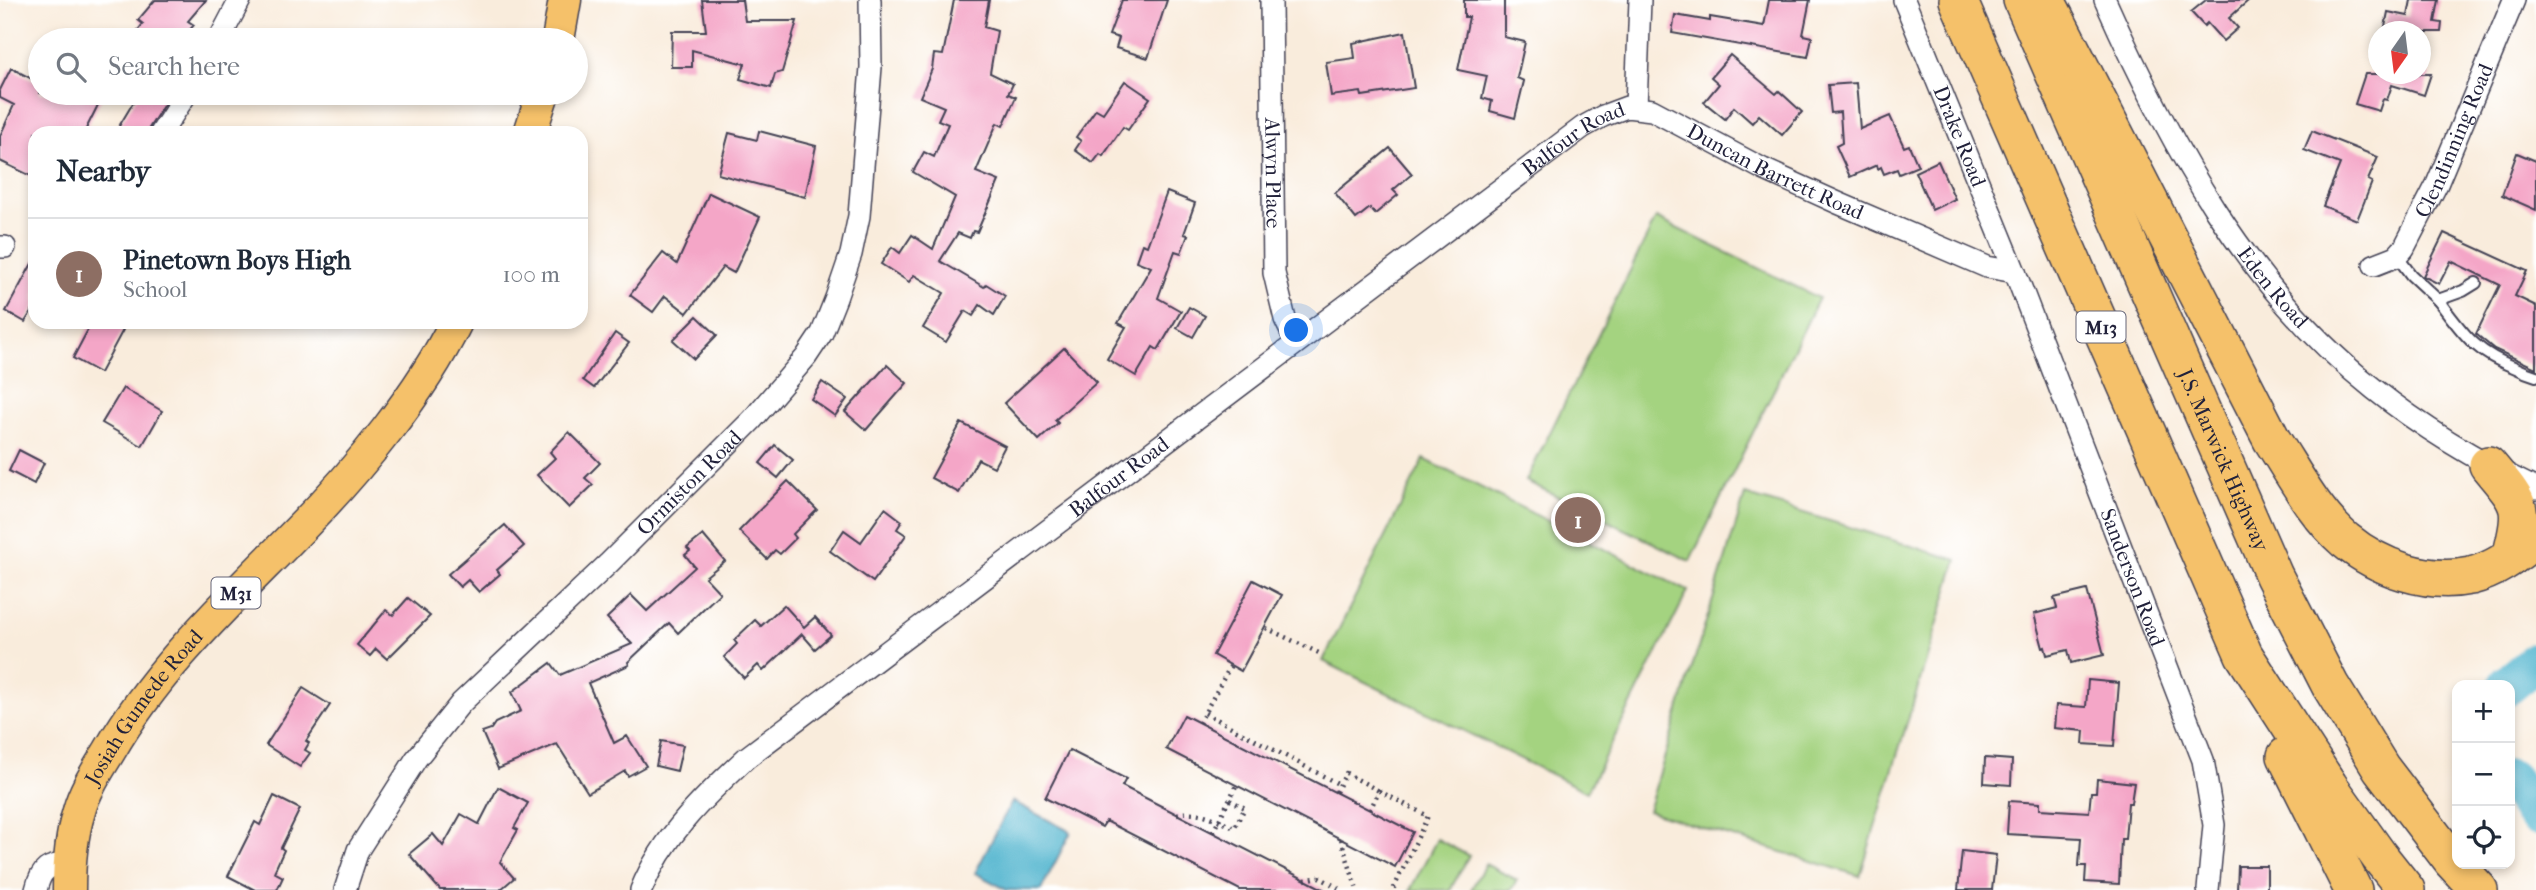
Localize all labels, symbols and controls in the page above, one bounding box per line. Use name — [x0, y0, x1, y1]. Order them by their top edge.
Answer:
north arrow — [2368, 21, 2431, 84]
search box — [28, 28, 588, 105]
icon: search — [52, 48, 90, 86]
text: Search here — [108, 51, 240, 82]
street label: Clendinning Road — [2410, 60, 2498, 221]
street label: Drake Road — [1928, 82, 1991, 191]
street label: Balfour Road — [1517, 97, 1628, 181]
street label: Alwyn Place — [1260, 117, 1286, 228]
street label: Duncan Barrett Road — [1683, 119, 1868, 225]
text: Nearby — [56, 154, 151, 189]
street label: Eden Road — [2232, 242, 2314, 334]
text: Pinetown Boys High — [123, 245, 351, 276]
text: 1 — [75, 261, 83, 288]
text: 100 m — [502, 261, 560, 288]
text: School — [123, 276, 187, 303]
road number: M13 — [2076, 312, 2126, 342]
your location — [1279, 313, 1313, 347]
street label: J.S. Marwick Highway — [2172, 363, 2274, 555]
street label: Ormiston Road — [632, 425, 747, 540]
street label: Balfour Road — [1064, 431, 1174, 522]
pin: 1 — [1555, 494, 1601, 546]
street label: Sanderson Road — [2095, 505, 2170, 650]
road number: M31 — [212, 578, 260, 608]
street label: Josiah Gumede Road — [79, 624, 208, 791]
map controls — [2452, 680, 2515, 869]
button: + — [2452, 680, 2515, 743]
button: − — [2452, 743, 2515, 806]
button: locate — [2452, 806, 2515, 869]

